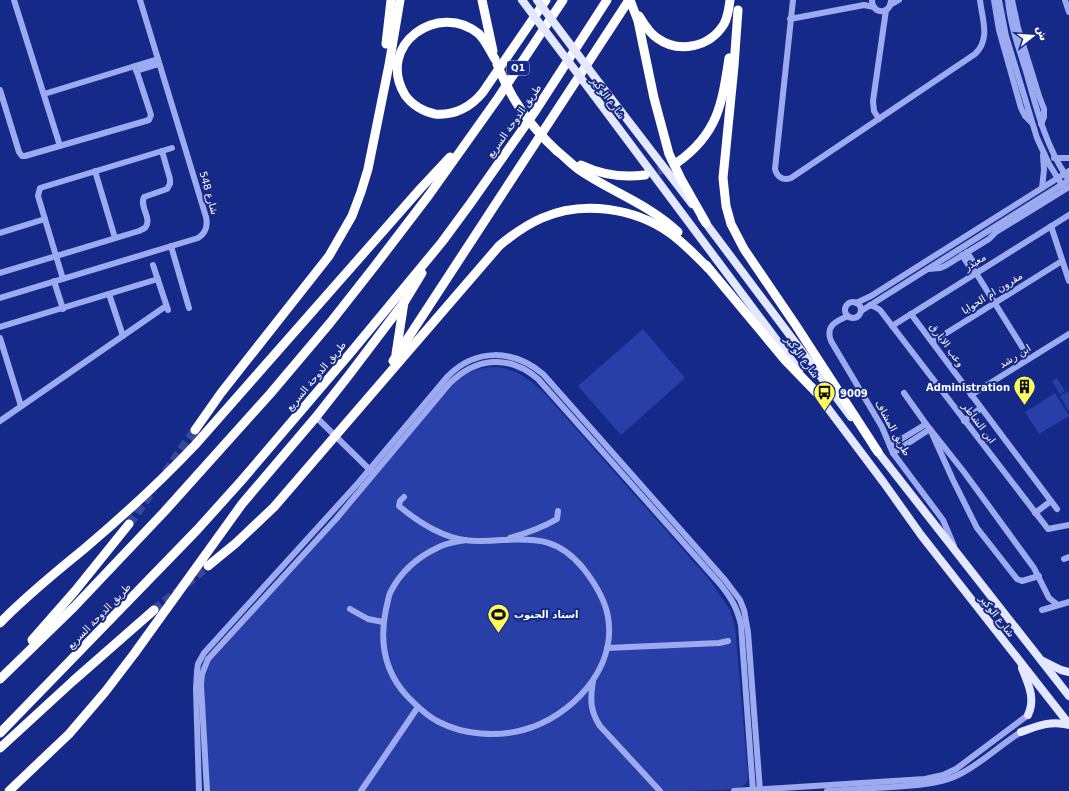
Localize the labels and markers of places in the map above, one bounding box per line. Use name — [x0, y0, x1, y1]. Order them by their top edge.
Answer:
building icon: Administration — [1012, 374, 1038, 407]
bus stop icon: 9009 — [812, 380, 838, 413]
place label: Administration — [926, 382, 1010, 393]
place label: 9009 — [840, 388, 868, 399]
sports icon: استاد الجنوب — [485, 601, 511, 634]
place label: استاد الجنوب — [514, 609, 579, 621]

